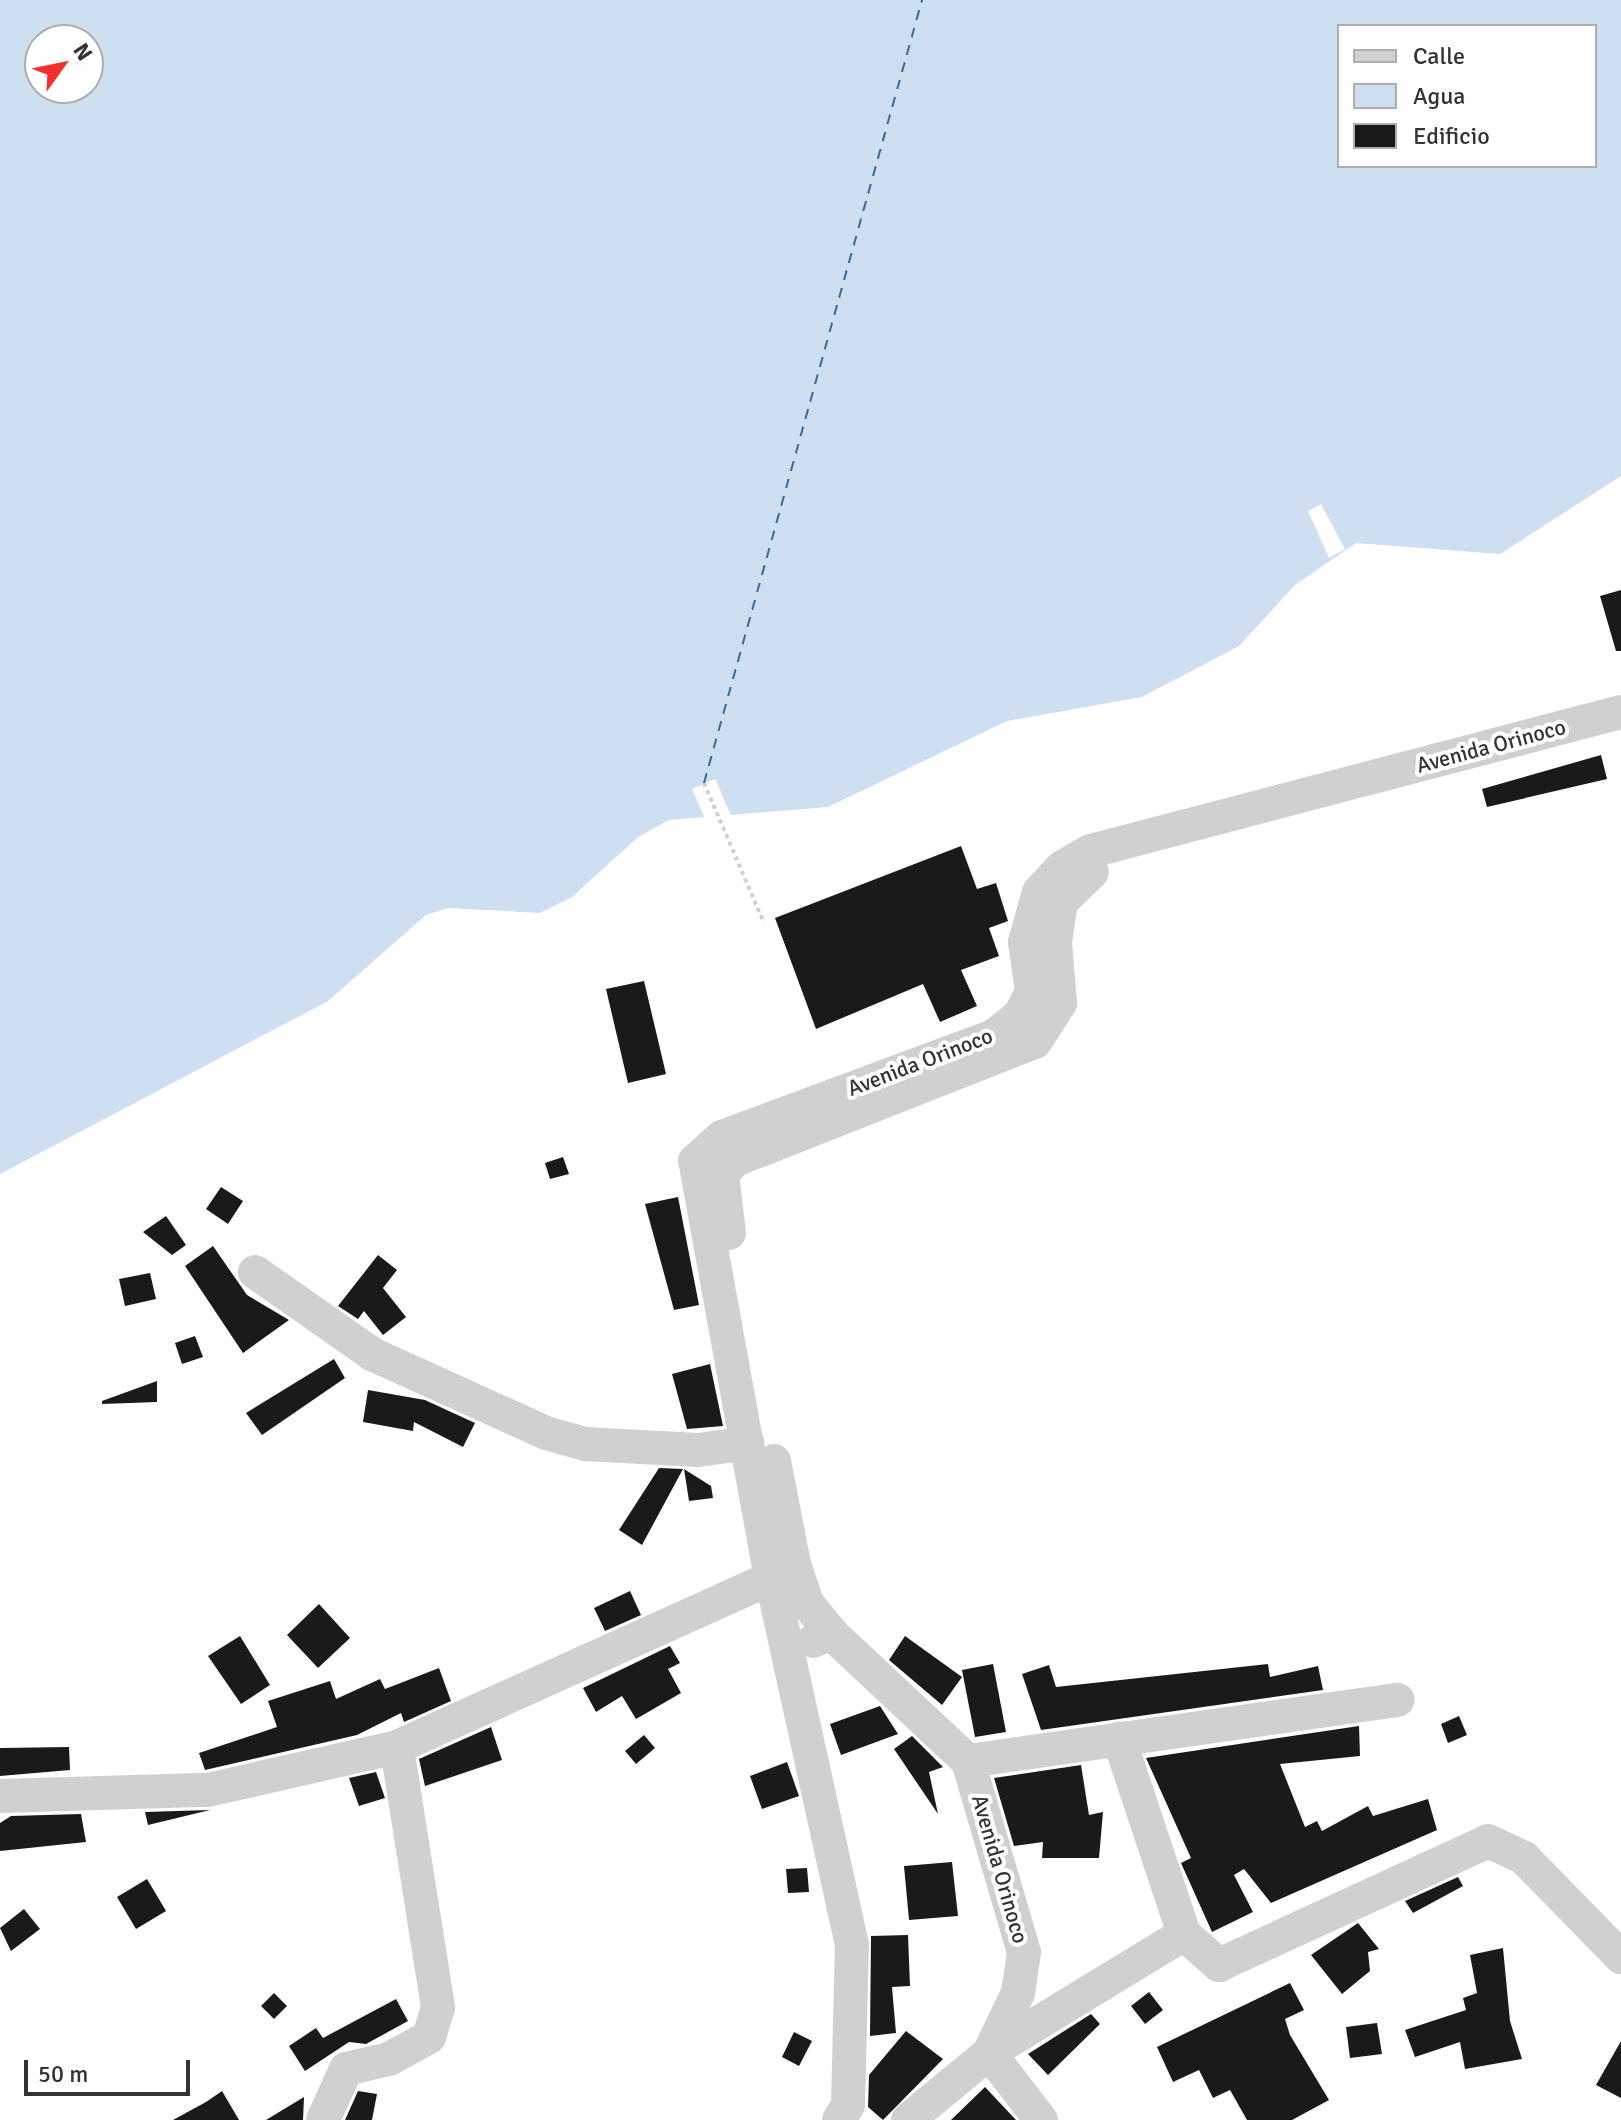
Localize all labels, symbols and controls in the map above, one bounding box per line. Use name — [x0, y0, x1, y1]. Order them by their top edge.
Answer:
north arrow — [24, 24, 104, 104]
legend — [1337, 24, 1597, 168]
text: N — [67, 38, 98, 66]
text: Calle — [1413, 41, 1465, 71]
text: Agua — [1413, 81, 1465, 111]
text: Edificio — [1413, 121, 1490, 151]
street label: Avenida Orinoco — [1413, 713, 1569, 779]
street label: Avenida Orinoco — [844, 1022, 996, 1102]
street label: Avenida Orinoco — [966, 1792, 1034, 1946]
scale bar — [28, 2044, 194, 2094]
text: 50 m — [38, 2059, 88, 2089]

